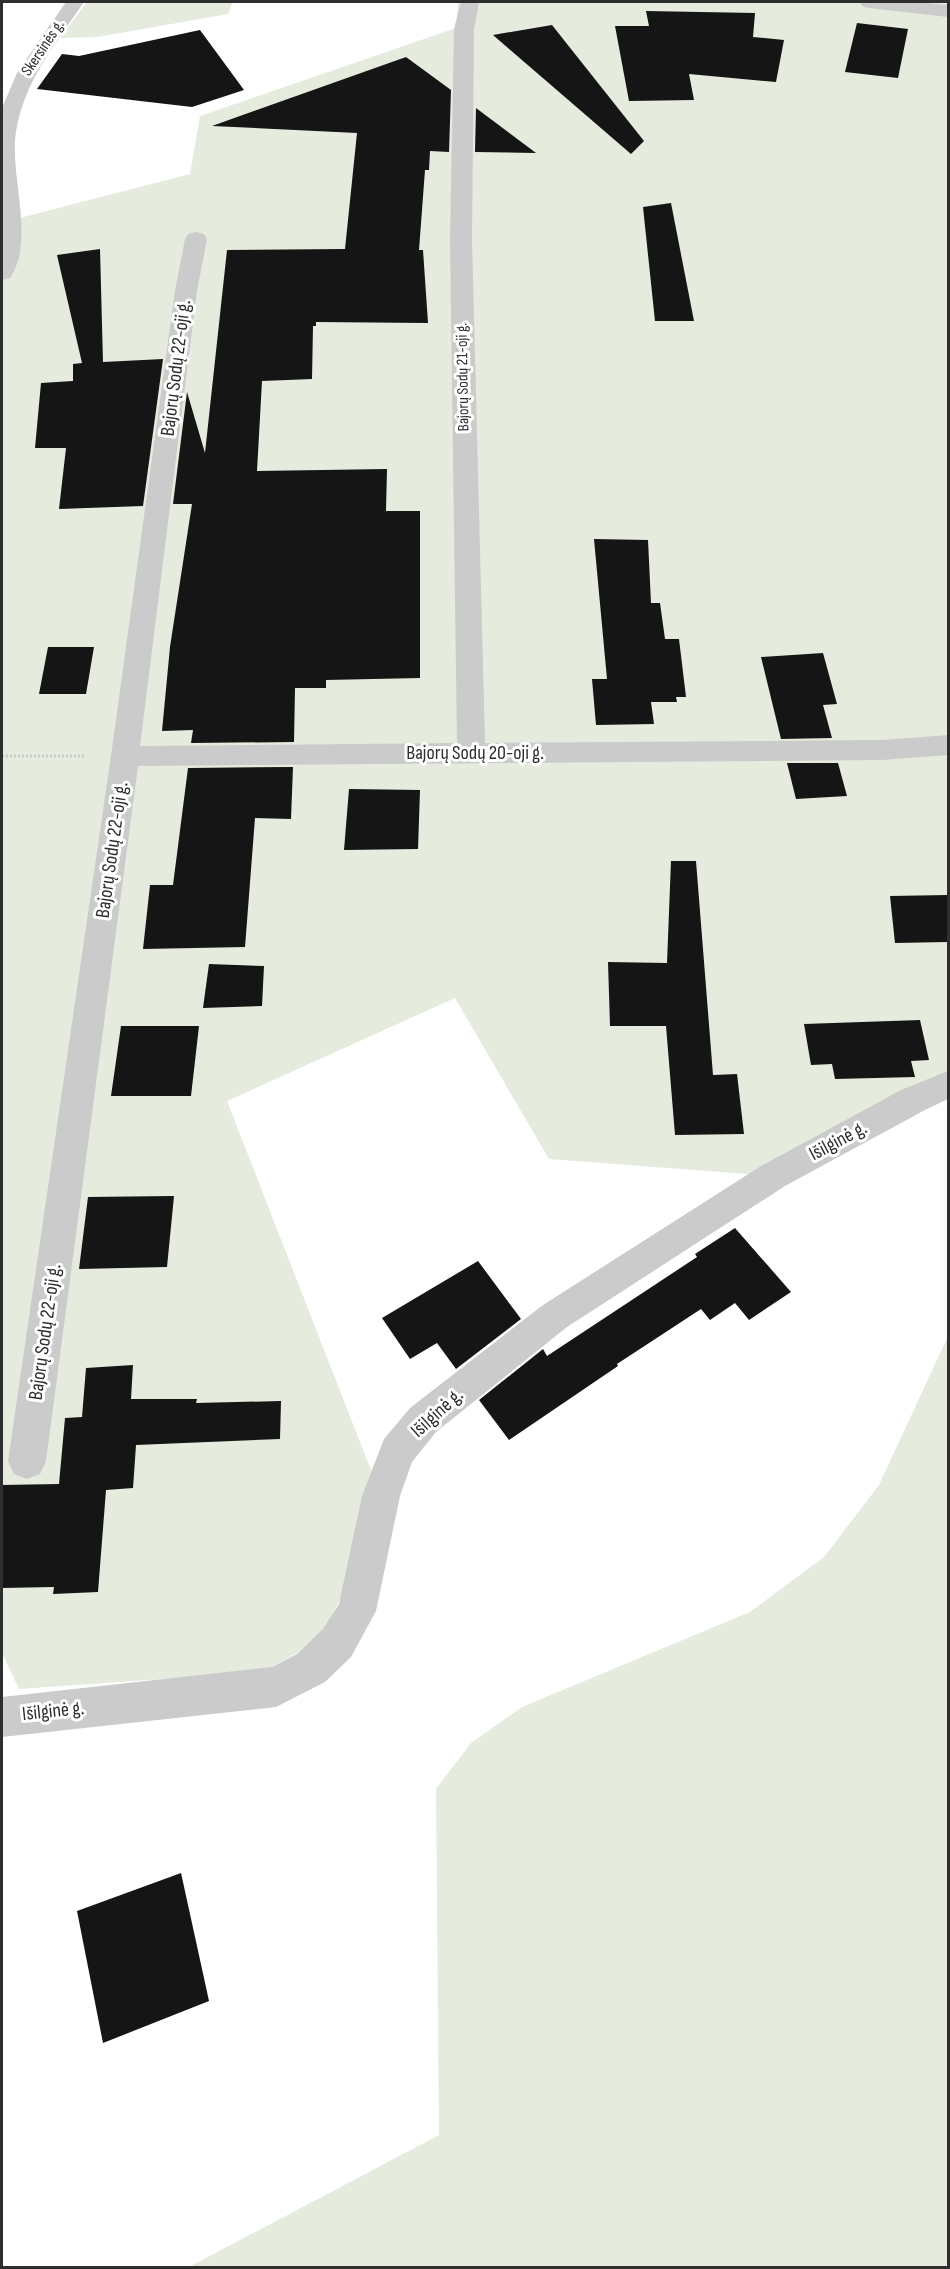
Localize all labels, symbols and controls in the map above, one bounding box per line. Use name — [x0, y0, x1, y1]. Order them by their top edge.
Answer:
street label: Skersinės g. — [17, 17, 69, 79]
street label: Bajorų Sodų 22-oji g. — [156, 299, 196, 437]
street label: Bajorų Sodų 21-oji g. — [453, 323, 473, 431]
street label: Bajorų Sodų 20-oji g. — [406, 741, 544, 765]
street label: Bajorų Sodų 22-oji g. — [91, 781, 133, 919]
street label: Išilginė g. — [805, 1116, 871, 1166]
street label: Bajorų Sodų 22-oji g. — [24, 1263, 66, 1401]
street label: Išilginė g. — [406, 1383, 468, 1443]
street label: Išilginė g. — [21, 1696, 85, 1726]

